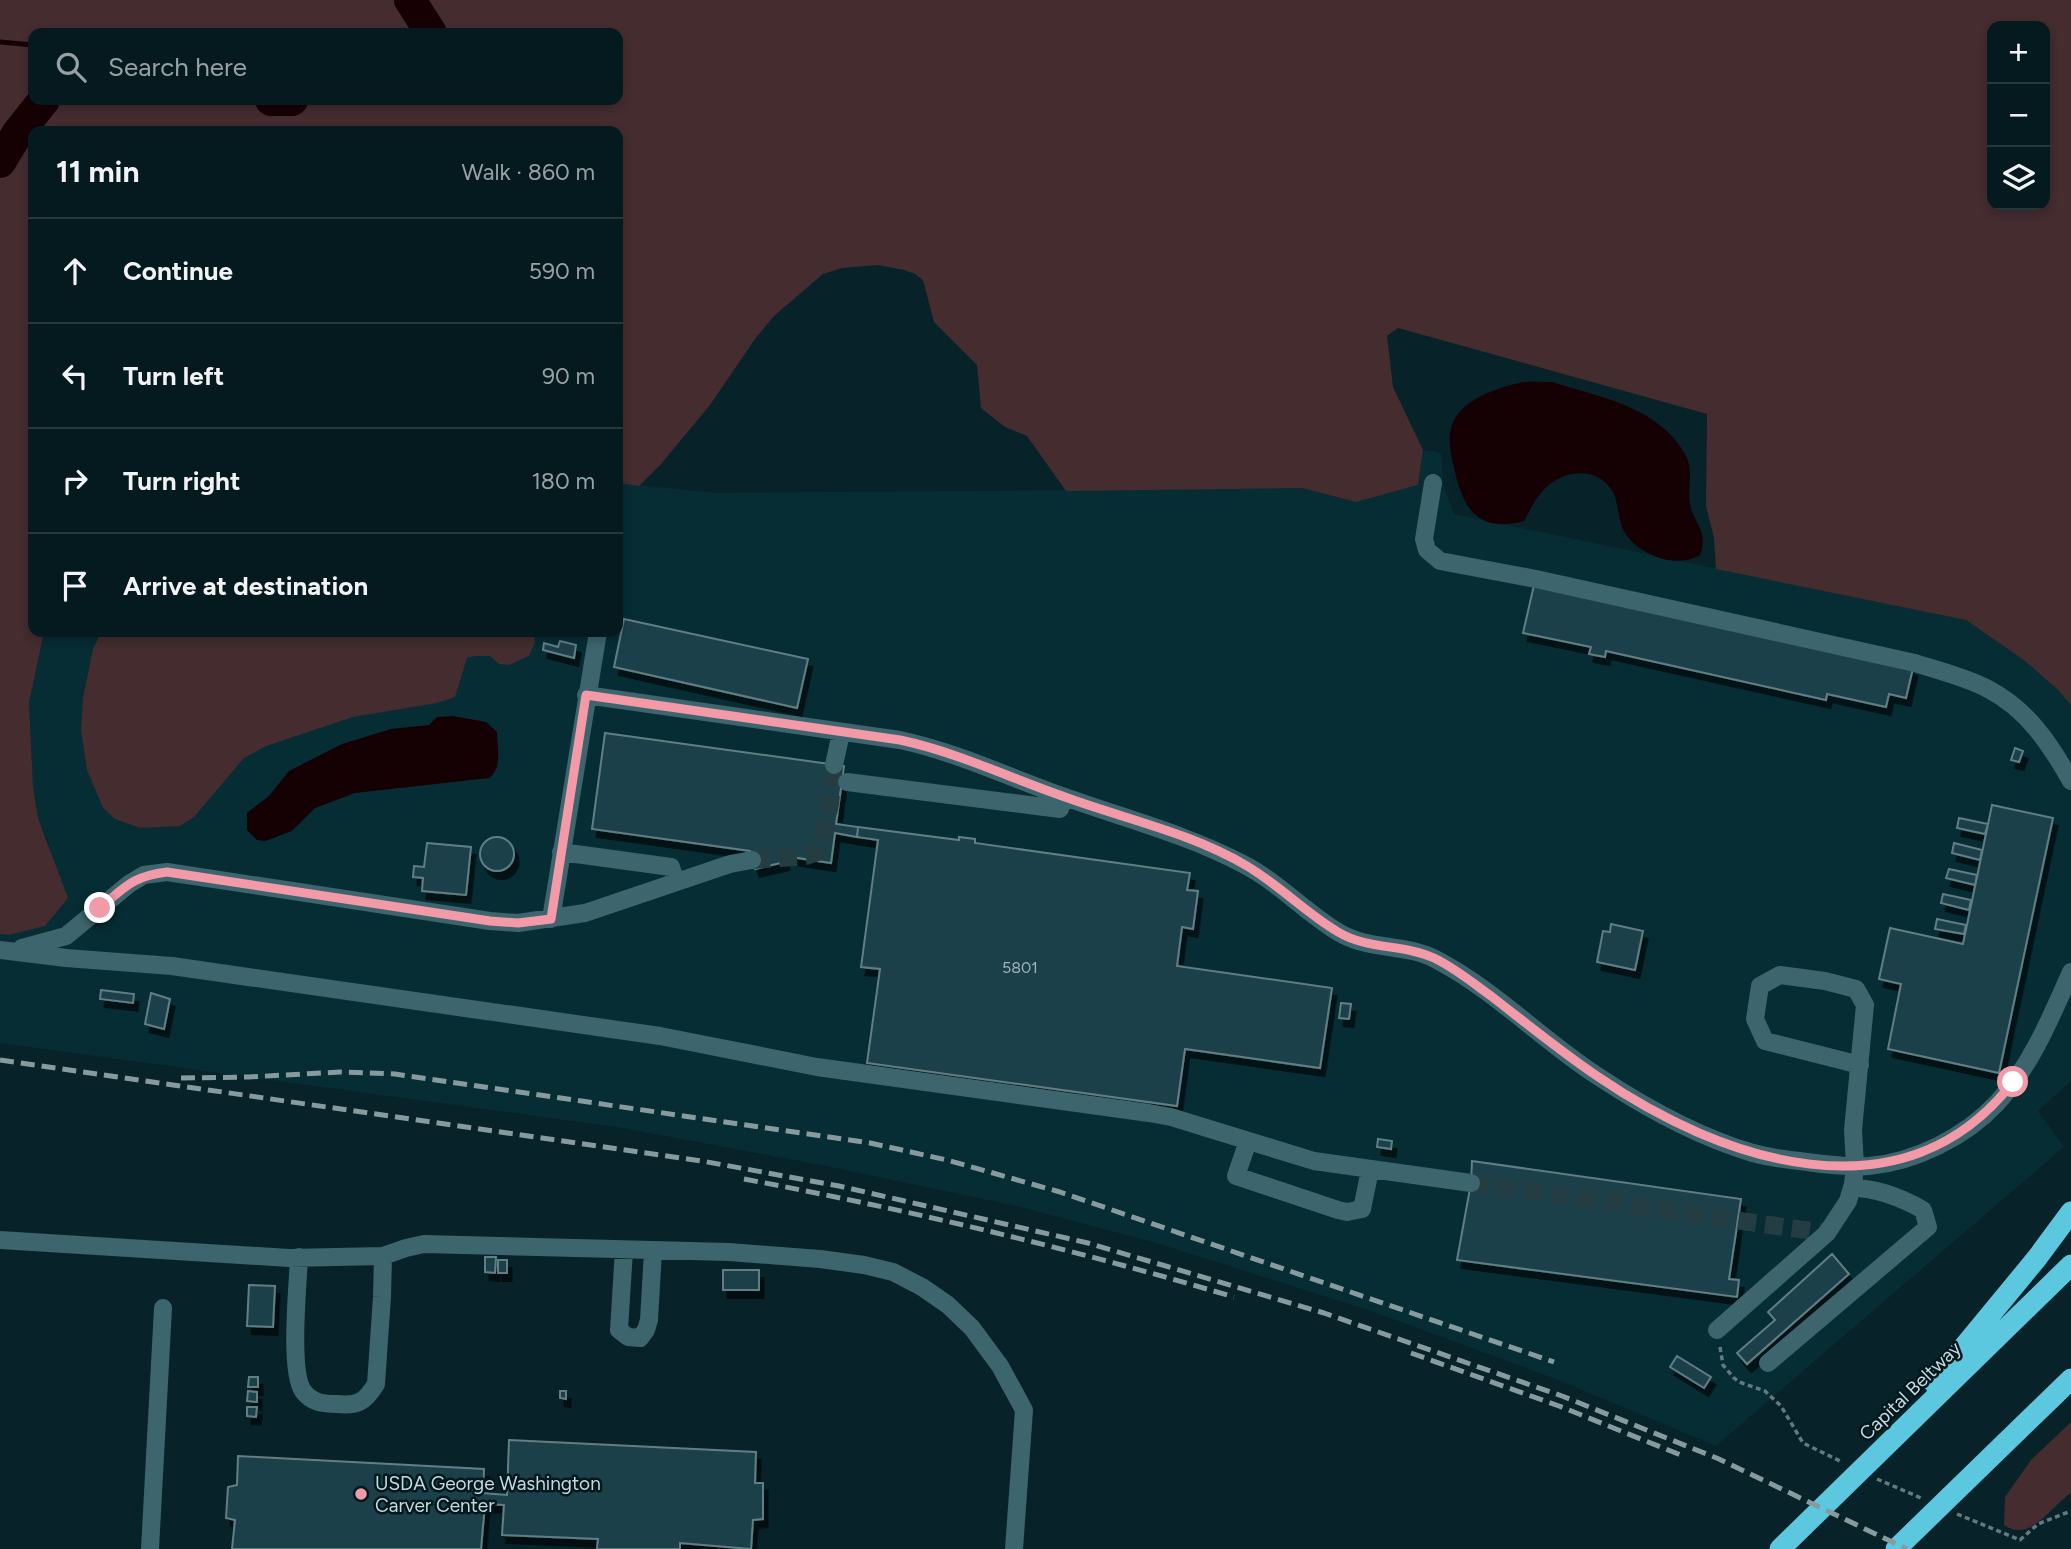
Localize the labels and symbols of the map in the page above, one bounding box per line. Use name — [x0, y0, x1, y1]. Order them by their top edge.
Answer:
route end — [84, 892, 115, 923]
house number: 5801 — [1002, 958, 1038, 977]
route start — [1997, 1066, 2028, 1097]
street label: Capital Beltway — [1854, 1337, 1966, 1445]
place label: USDA George Washington Carver Center — [375, 1472, 601, 1517]
marker: USDA George Washington Carver Center — [353, 1486, 369, 1502]

